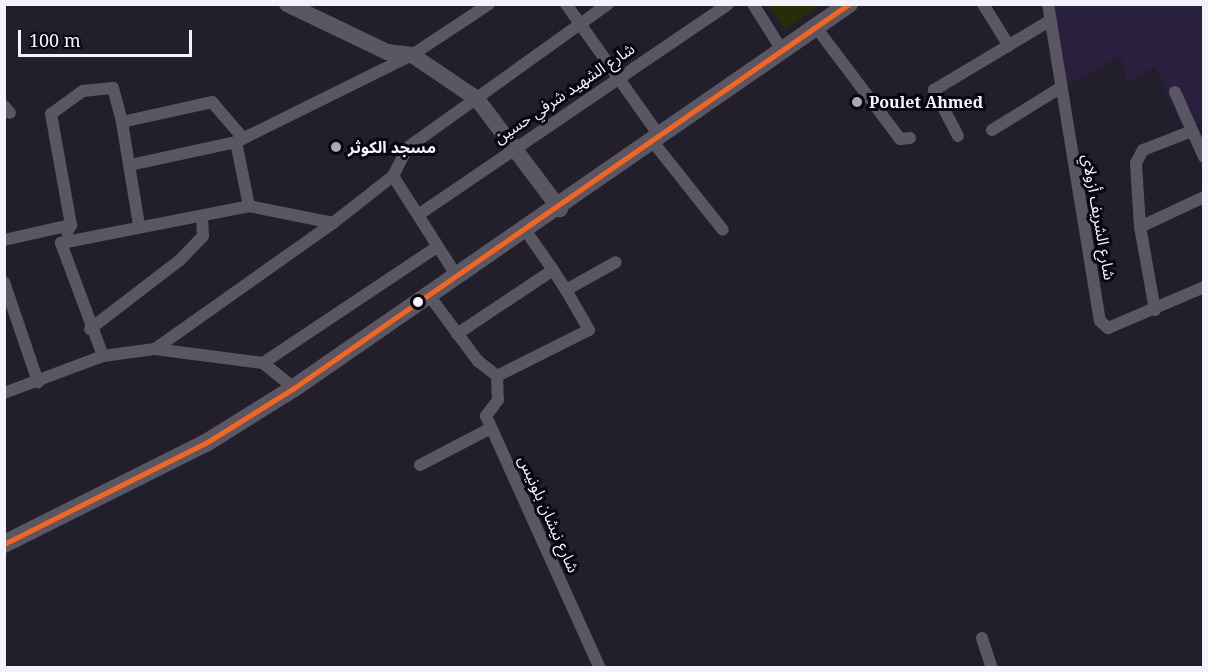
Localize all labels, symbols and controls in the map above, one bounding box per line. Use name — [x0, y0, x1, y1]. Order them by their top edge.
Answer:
scale bar — [21, 18, 195, 56]
text: 100 m — [29, 28, 81, 52]
street label: شارع الشهيد شرفي حسين — [490, 39, 638, 147]
place label: Poulet Ahmed — [869, 92, 983, 112]
marker: Poulet Ahmed — [850, 95, 864, 109]
place label: مسجد الكوثر — [348, 137, 436, 157]
marker: مسجد الكوثر — [329, 140, 343, 154]
street label: شارع الشريف أزولاي — [1078, 153, 1120, 281]
unlabelled marker — [412, 296, 424, 308]
street label: شارع نيشان بلونيس — [515, 452, 583, 576]

